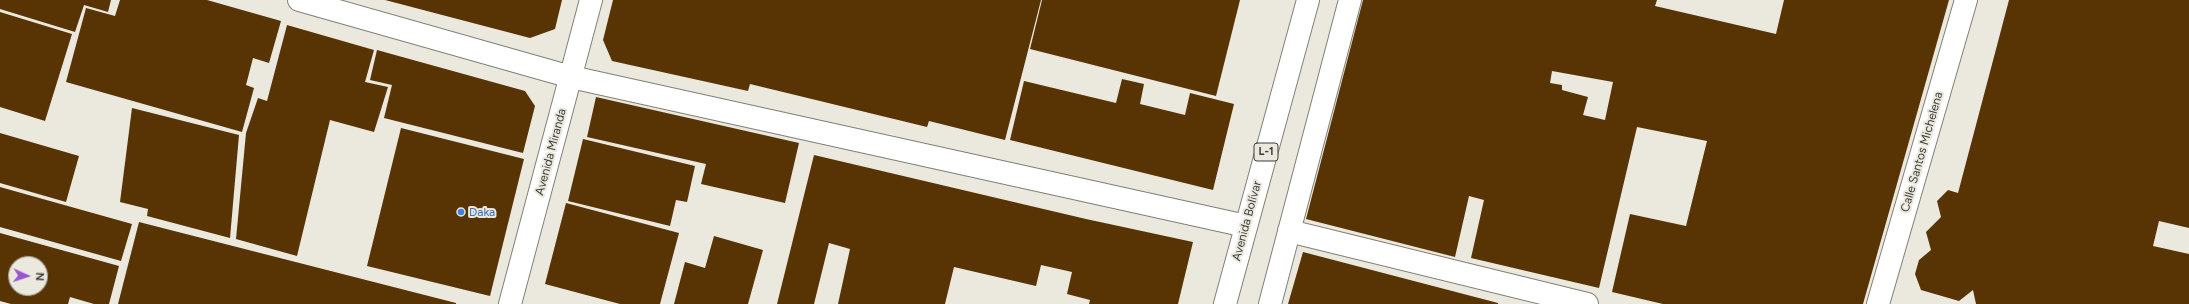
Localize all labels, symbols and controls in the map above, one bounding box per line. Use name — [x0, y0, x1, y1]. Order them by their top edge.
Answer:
street label: Calle Santos Michelena — [1898, 90, 1946, 214]
street label: Avenida Miranda — [533, 107, 569, 197]
road number: L-1 — [1254, 143, 1278, 161]
street label: Avenida Bolívar — [1229, 179, 1265, 263]
place label: Daka — [469, 205, 495, 219]
marker: Daka — [456, 207, 466, 217]
north arrow — [8, 256, 48, 296]
text: N — [33, 272, 46, 281]

